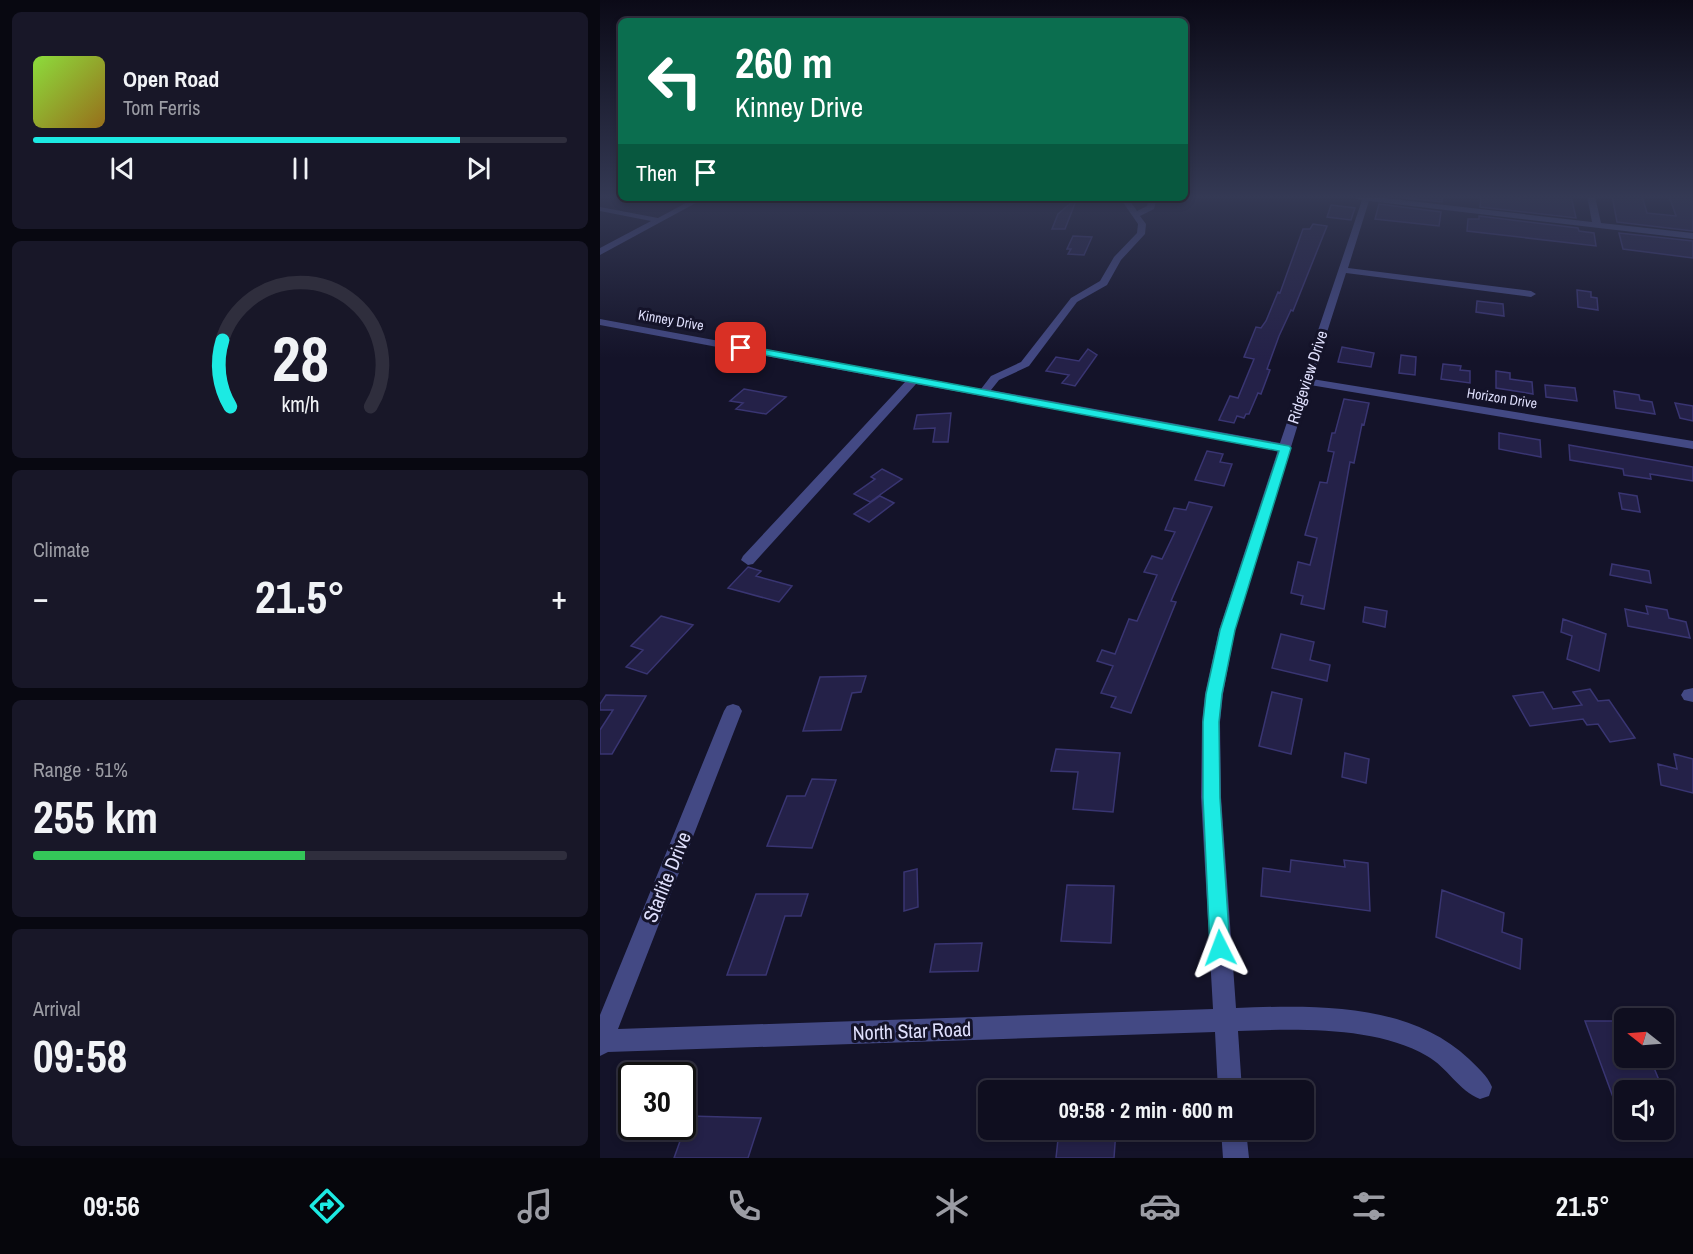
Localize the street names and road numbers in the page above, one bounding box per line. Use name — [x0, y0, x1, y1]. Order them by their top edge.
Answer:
street label: Kinney Drive — [637, 305, 705, 335]
street label: Ridgeview Drive — [1282, 327, 1332, 427]
street label: Horizon Drive — [1466, 384, 1538, 412]
street label: Starlite Drive — [636, 827, 697, 926]
street label: North Star Road — [852, 1015, 972, 1046]

